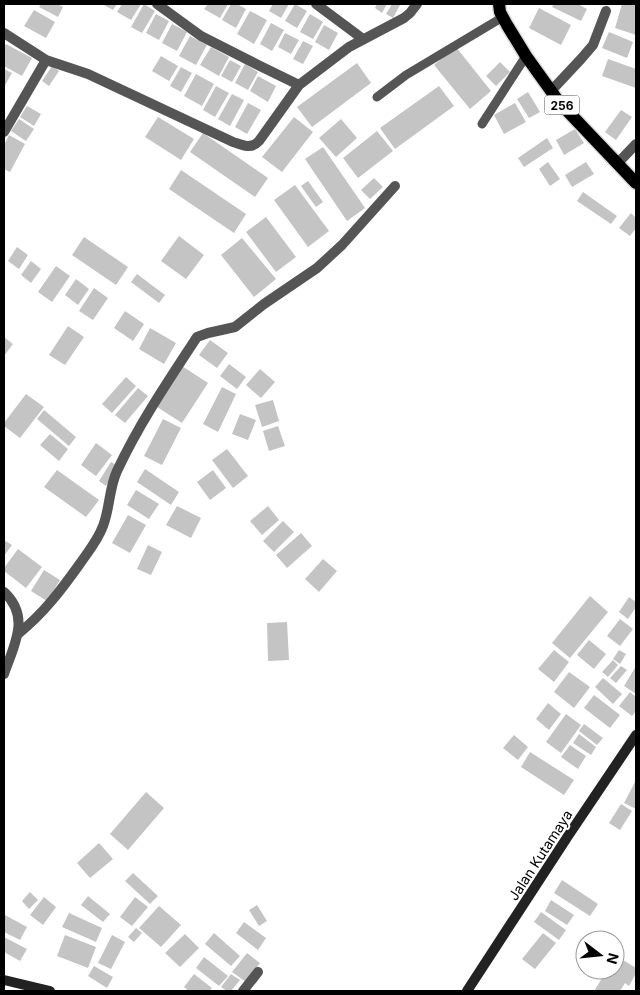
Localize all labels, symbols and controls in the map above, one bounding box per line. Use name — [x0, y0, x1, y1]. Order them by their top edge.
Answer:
road number: 256 — [544, 96, 580, 114]
street label: Jalan Kutamaya — [504, 806, 576, 904]
north arrow — [575, 930, 625, 980]
text: N — [603, 951, 623, 966]

